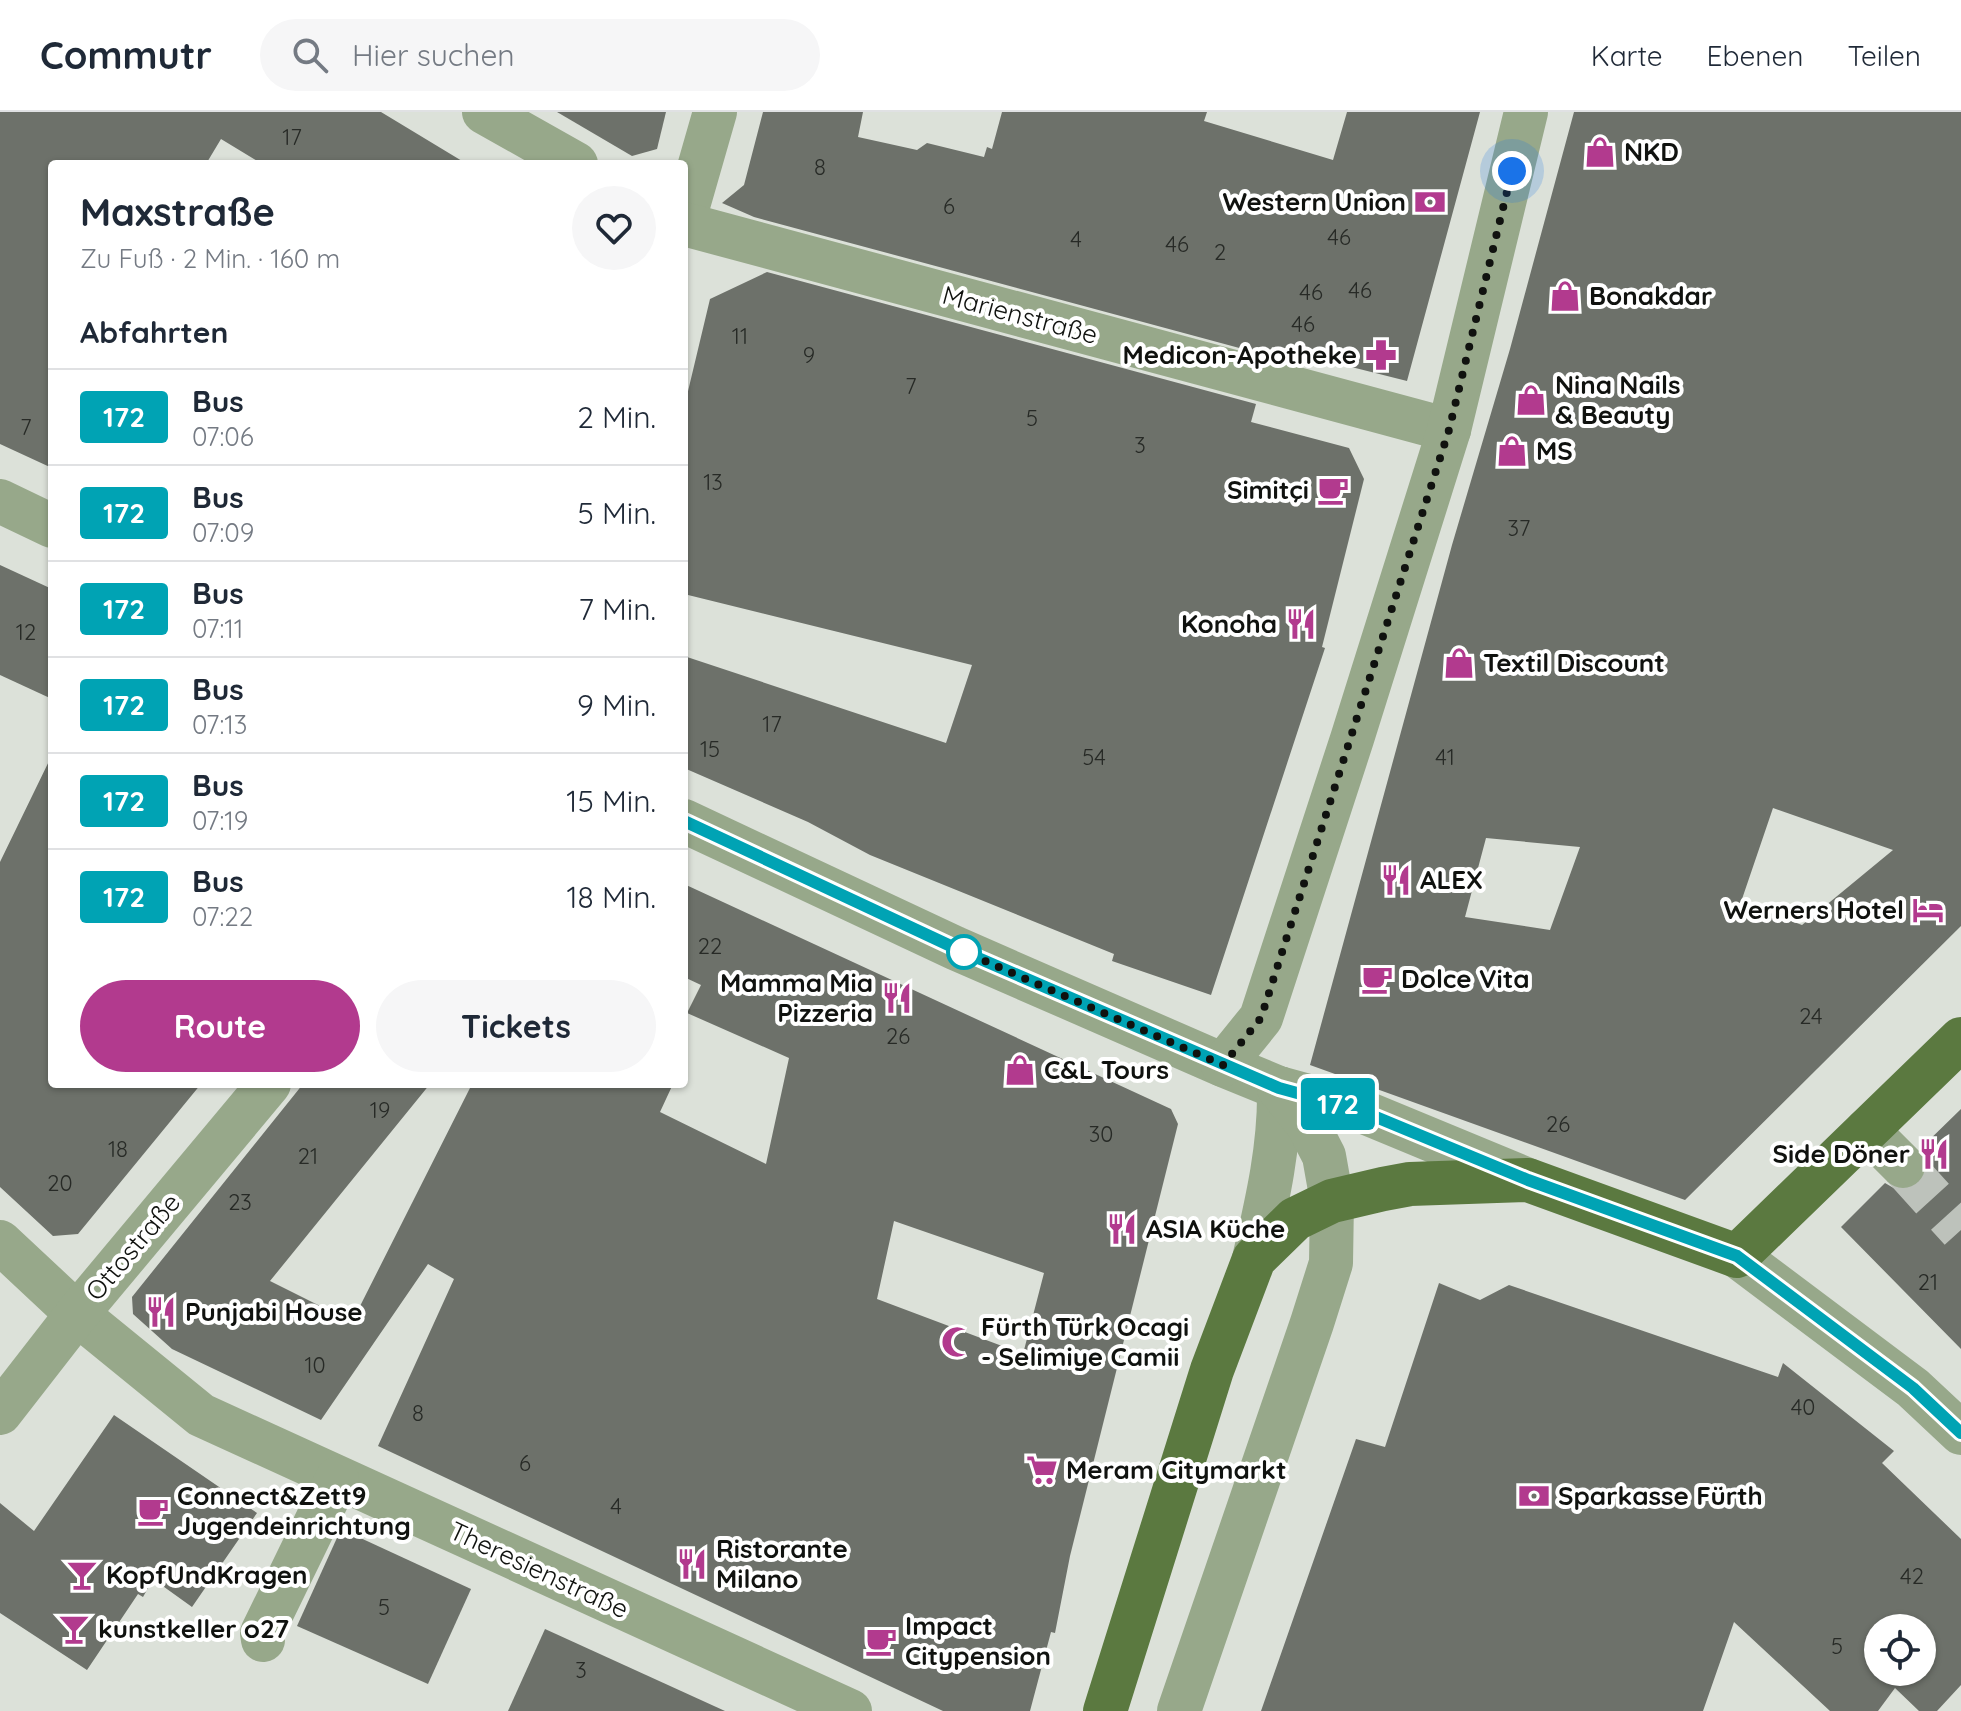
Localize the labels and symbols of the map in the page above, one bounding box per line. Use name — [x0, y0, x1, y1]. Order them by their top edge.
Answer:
house number: 17 — [282, 123, 302, 151]
shop icon: NKD — [1583, 135, 1617, 169]
place label: NKD — [1624, 135, 1679, 168]
your location — [1492, 151, 1532, 191]
house number: 8 — [814, 153, 826, 181]
place label: Western Union — [1222, 185, 1406, 218]
bank icon: Western Union — [1413, 185, 1447, 219]
house number: 6 — [943, 192, 955, 220]
house number: 46 — [1327, 223, 1351, 251]
house number: 4 — [1070, 225, 1082, 253]
house number: 46 — [1165, 230, 1189, 258]
house number: 2 — [1214, 238, 1226, 266]
house number: 46 — [1348, 276, 1372, 304]
street label: Marienstraße — [939, 278, 1101, 351]
house number: 46 — [1299, 278, 1323, 306]
shop icon: Bonakdar — [1548, 279, 1582, 313]
place label: Bonakdar — [1589, 279, 1712, 312]
house number: 46 — [1291, 310, 1315, 338]
house number: 11 — [732, 322, 748, 350]
place label: Medicon-Apotheke — [1122, 338, 1357, 371]
pharmacy icon: Medicon-Apotheke — [1364, 338, 1398, 372]
house number: 9 — [803, 341, 815, 369]
place label: Nina Nails & Beauty — [1555, 368, 1680, 431]
house number: 7 — [905, 372, 917, 400]
shop icon: Nina Nails & Beauty — [1514, 383, 1548, 417]
house number: 5 — [1026, 404, 1038, 432]
house number: 7 — [20, 413, 32, 441]
house number: 3 — [1134, 431, 1146, 459]
shop icon: MS — [1495, 434, 1529, 468]
place label: MS — [1536, 434, 1573, 467]
house number: 13 — [703, 468, 723, 496]
place label: Simitçi — [1227, 473, 1309, 506]
cafe icon: Simitçi — [1316, 473, 1350, 507]
house number: 37 — [1508, 514, 1530, 542]
place label: Konoha — [1181, 607, 1277, 640]
restaurant icon: Konoha — [1284, 607, 1318, 641]
house number: 12 — [16, 618, 36, 646]
shop icon: Textil Discount — [1442, 646, 1476, 680]
place label: Textil Discount — [1483, 646, 1665, 679]
house number: 17 — [762, 710, 782, 738]
house number: 15 — [700, 735, 720, 763]
house number: 54 — [1082, 743, 1106, 771]
house number: 41 — [1435, 743, 1455, 771]
restaurant icon: ALEX — [1379, 863, 1413, 897]
place label: ALEX — [1420, 863, 1483, 896]
place label: Werners Hotel — [1724, 893, 1904, 926]
hotel icon: Werners Hotel — [1911, 893, 1945, 927]
house number: 22 — [698, 932, 722, 960]
unlabelled marker — [947, 935, 981, 969]
cafe icon: Dolce Vita — [1360, 962, 1394, 996]
place label: Dolce Vita — [1401, 962, 1530, 995]
place label: Mamma Mia Pizzeria — [720, 966, 873, 1029]
restaurant icon: Mamma Mia Pizzeria — [880, 981, 914, 1015]
house number: 24 — [1799, 1002, 1823, 1030]
house number: 26 — [886, 1022, 910, 1050]
shop icon: C&L Tours — [1003, 1053, 1037, 1087]
place label: C&L Tours — [1044, 1053, 1169, 1086]
line badge: 172 — [1292, 1078, 1384, 1130]
house number: 19 — [370, 1096, 390, 1124]
house number: 26 — [1546, 1110, 1570, 1138]
house number: 30 — [1089, 1120, 1113, 1148]
house number: 18 — [108, 1135, 128, 1163]
place label: Side Döner — [1772, 1137, 1910, 1170]
restaurant icon: Side Döner — [1917, 1137, 1951, 1171]
house number: 21 — [298, 1142, 318, 1170]
house number: 20 — [47, 1169, 73, 1197]
street label: Ottostraße — [78, 1186, 187, 1307]
house number: 23 — [228, 1188, 252, 1216]
restaurant icon: ASIA Küche — [1105, 1212, 1139, 1246]
place label: ASIA Küche — [1146, 1212, 1285, 1245]
house number: 21 — [1918, 1268, 1938, 1296]
restaurant icon: Punjabi House — [144, 1295, 178, 1329]
place label: Punjabi House — [185, 1295, 363, 1328]
place label: Fürth Türk Ocagi - Selimiye Camii — [981, 1310, 1189, 1373]
mosque icon: Fürth Türk Ocagi - Selimiye Camii — [940, 1325, 974, 1359]
house number: 10 — [304, 1351, 326, 1379]
house number: 40 — [1791, 1393, 1815, 1421]
house number: 8 — [412, 1399, 424, 1427]
house number: 6 — [519, 1449, 531, 1477]
supermarket icon: Meram Citymarkt — [1025, 1453, 1059, 1487]
place label: Meram Citymarkt — [1066, 1453, 1287, 1486]
place label: Connect&Zett9 Jugendeinrichtung — [177, 1479, 411, 1542]
bank icon: Sparkasse Fürth — [1517, 1479, 1551, 1513]
place label: Sparkasse Fürth — [1558, 1479, 1763, 1512]
house number: 4 — [610, 1492, 622, 1520]
cafe icon: Connect&Zett9 Jugendeinrichtung — [136, 1494, 170, 1528]
street label: Theresienstraße — [444, 1514, 634, 1625]
place label: Ristorante Milano — [716, 1532, 848, 1595]
restaurant icon: Ristorante Milano — [675, 1547, 709, 1581]
bar icon: KopfUndKragen — [65, 1558, 99, 1592]
place label: KopfUndKragen — [106, 1558, 308, 1591]
house number: 42 — [1900, 1562, 1924, 1590]
house number: 5 — [378, 1593, 390, 1621]
place label: Impact Citypension — [905, 1609, 1051, 1672]
bar icon: kunstkeller o27 — [57, 1612, 91, 1646]
place label: kunstkeller o27 — [98, 1612, 289, 1645]
cafe icon: Impact Citypension — [864, 1624, 898, 1658]
house number: 5 — [1831, 1632, 1843, 1660]
house number: 3 — [575, 1656, 587, 1684]

